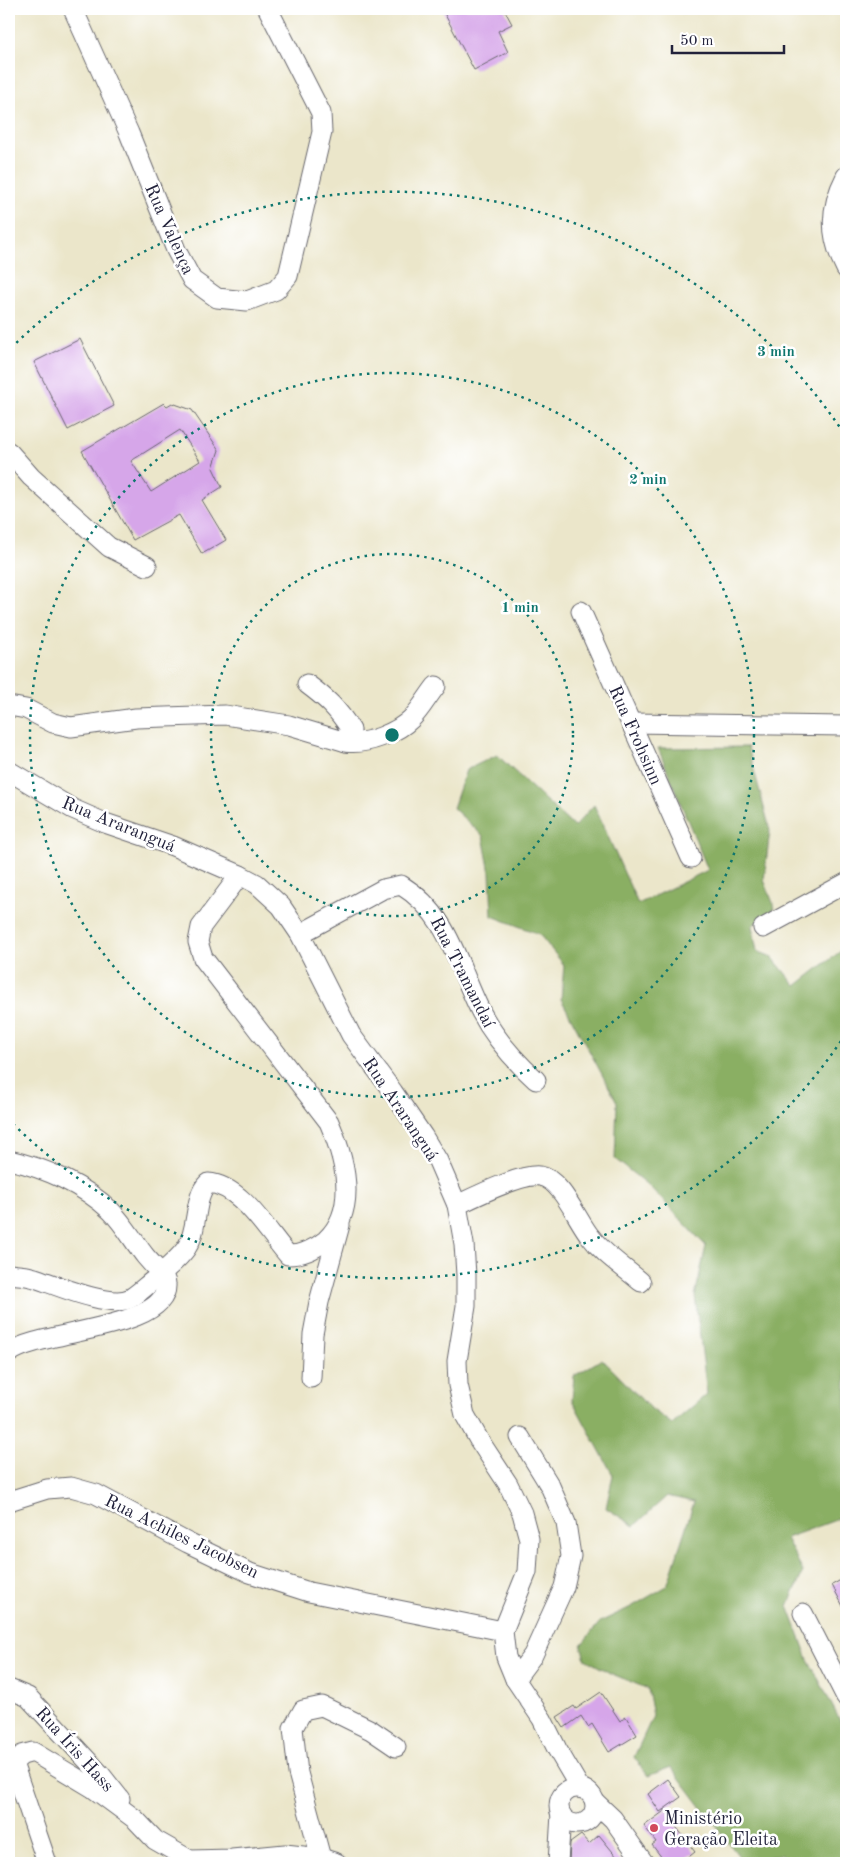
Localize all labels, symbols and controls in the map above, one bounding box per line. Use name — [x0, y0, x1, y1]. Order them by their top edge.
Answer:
scale bar — [672, 22, 785, 54]
text: 50 m — [680, 34, 714, 49]
street label: Rua Valença — [141, 181, 197, 278]
text: 3 min — [757, 345, 795, 360]
text: 2 min — [629, 473, 667, 488]
text: 1 min — [501, 601, 539, 616]
street label: Rua Frohsinn — [605, 683, 665, 788]
centre of rings — [383, 726, 401, 744]
street label: Rua Araranguá — [59, 794, 178, 856]
street label: Rua Tramandaí — [426, 914, 498, 1031]
street label: Rua Araranguá — [359, 1055, 441, 1165]
street label: Rua Achiles Jacobsen — [102, 1492, 262, 1582]
street label: Rua Íris Hass — [32, 1701, 120, 1796]
place label: Ministério Geração Eleita — [664, 1810, 778, 1849]
marker: Ministério Geração Eleita — [648, 1822, 660, 1834]

